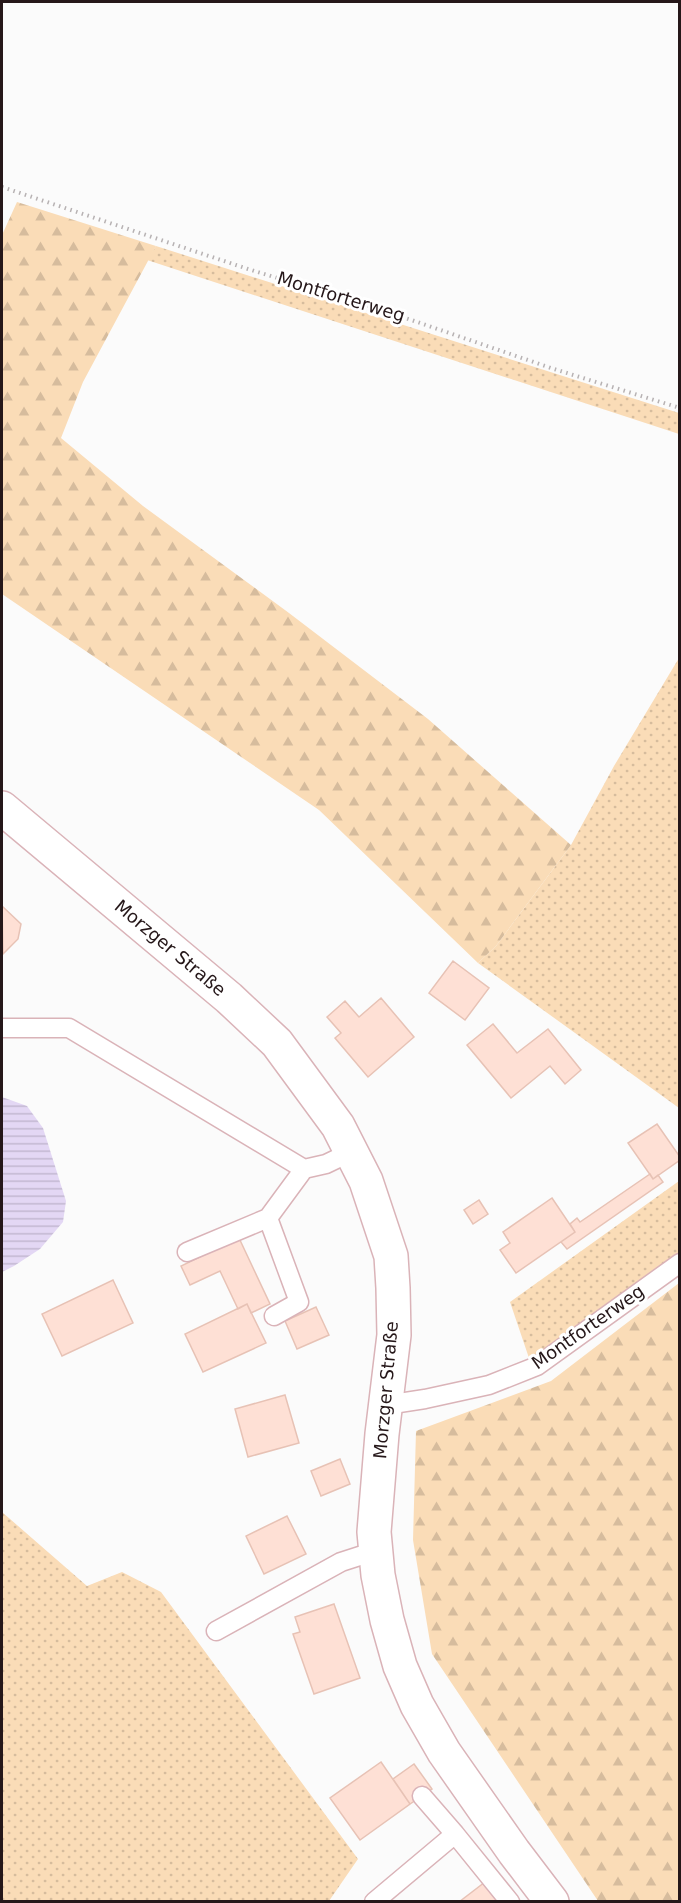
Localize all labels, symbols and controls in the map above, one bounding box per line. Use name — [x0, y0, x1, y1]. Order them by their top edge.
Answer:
street label: Montforterweg — [275, 267, 408, 326]
street label: Morzger Straße — [111, 895, 230, 1000]
street label: Montforterweg — [527, 1280, 648, 1373]
street label: Morzger Straße — [369, 1320, 402, 1460]

